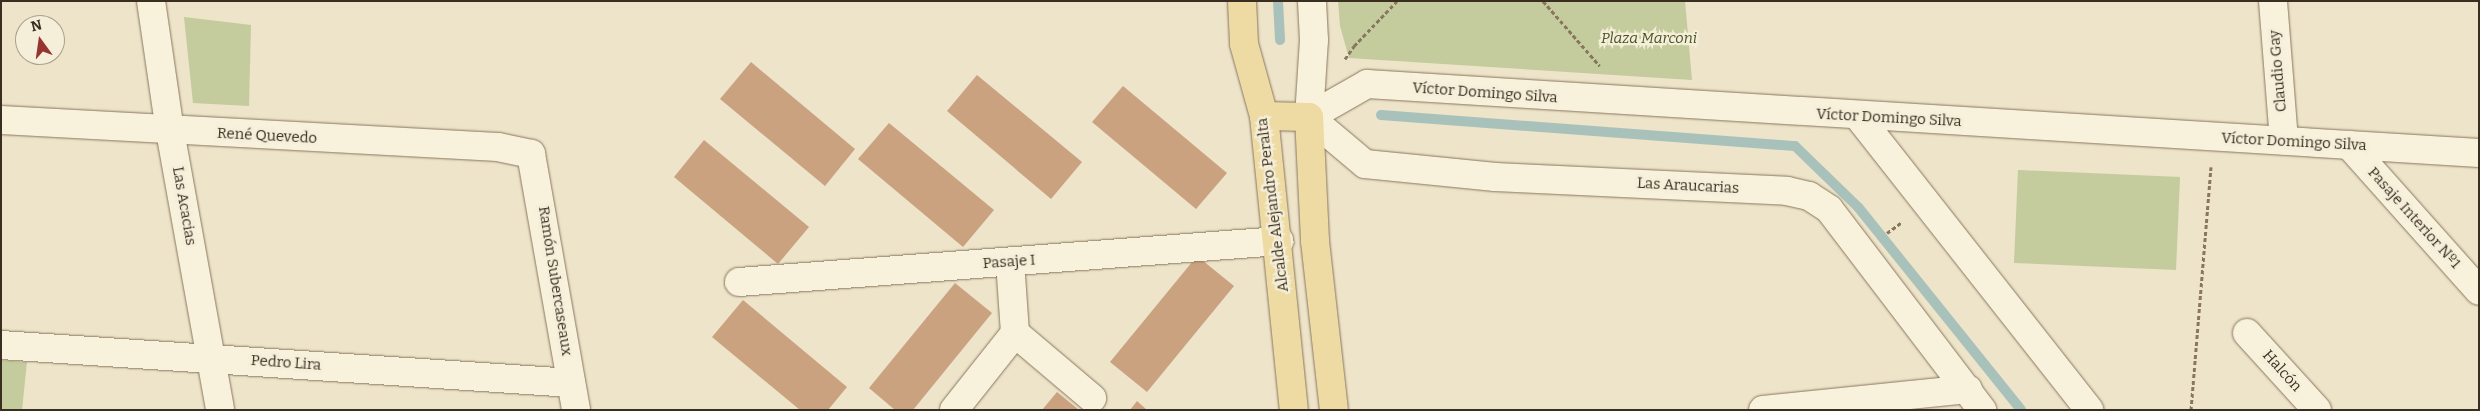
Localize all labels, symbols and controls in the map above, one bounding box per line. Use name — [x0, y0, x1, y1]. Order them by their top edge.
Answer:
north arrow — [15, 15, 65, 65]
text: N — [29, 16, 44, 35]
street label: Claudio Gay — [2265, 29, 2291, 113]
park label: Plaza Marconi — [1601, 30, 1697, 48]
street label: Víctor Domingo Silva — [1412, 79, 1558, 107]
street label: Víctor Domingo Silva — [1816, 105, 1962, 131]
street label: Alcalde Alejandro Peralta — [1253, 117, 1293, 293]
street label: René Quevedo — [217, 124, 317, 148]
street label: Víctor Domingo Silva — [2221, 129, 2367, 155]
street label: Pasaje Interior Nº1 — [2364, 164, 2464, 272]
street label: Las Acacias — [168, 165, 200, 247]
street label: Las Araucarias — [1637, 174, 1739, 198]
street label: Ramón Subercaseaux — [534, 205, 576, 357]
street label: Pasaje I — [982, 251, 1036, 273]
street label: Halcón — [2259, 346, 2305, 396]
street label: Pedro Lira — [250, 352, 322, 374]

